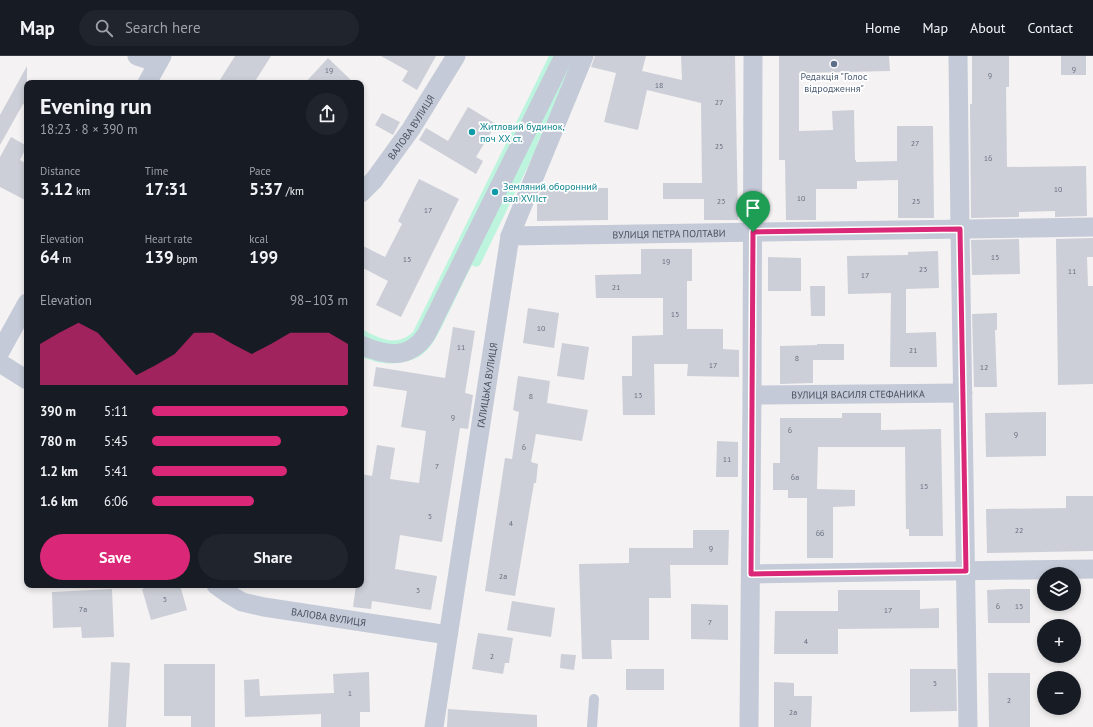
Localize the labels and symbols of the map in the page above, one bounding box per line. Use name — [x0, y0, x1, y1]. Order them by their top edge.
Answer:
marker: Редакція "Голос відродження" — [829, 59, 839, 69]
house number: 9 — [1072, 64, 1076, 74]
house number: 19 — [325, 65, 333, 75]
place label: Редакція "Голос відродження" — [800, 70, 868, 95]
house number: 9 — [988, 70, 992, 80]
house number: 18 — [655, 80, 663, 90]
street label: ВАЛОВА ВУЛИЦЯ — [385, 92, 438, 162]
house number: 27 — [715, 97, 723, 107]
place label: Житловий будинок, поч XX ст. — [479, 120, 565, 145]
marker: Житловий будинок, поч XX ст. — [467, 127, 477, 137]
house number: 27 — [911, 138, 919, 148]
house number: 25 — [715, 141, 723, 151]
house number: 16 — [984, 153, 992, 163]
place label: Земляний оборонний вал XVIIст — [503, 180, 597, 205]
house number: 10 — [1054, 184, 1063, 194]
marker: Земляний оборонний вал XVIIст — [490, 187, 500, 197]
pin — [736, 191, 770, 232]
house number: 10 — [797, 193, 806, 203]
house number: 23 — [717, 196, 725, 206]
house number: 25 — [912, 196, 920, 206]
house number: 17 — [424, 205, 432, 215]
street label: ВУЛИЦЯ ПЕТРА ПОЛТАВИ — [612, 227, 726, 241]
house number: 15 — [991, 252, 999, 262]
house number: 15 — [403, 254, 411, 264]
house number: 19 — [662, 256, 670, 266]
house number: 23 — [919, 264, 927, 274]
house number: 11 — [1068, 266, 1076, 276]
house number: 17 — [861, 270, 869, 280]
house number: 21 — [612, 282, 620, 292]
house number: 15 — [671, 309, 679, 319]
house number: 10 — [537, 323, 546, 333]
house number: 11 — [457, 342, 465, 352]
street label: ГАЛИЦЬКА ВУЛИЦЯ — [474, 342, 500, 429]
house number: 21 — [909, 345, 917, 355]
house number: 8 — [795, 353, 799, 363]
house number: 17 — [709, 360, 717, 370]
house number: 12 — [980, 362, 988, 372]
street label: ВУЛИЦЯ ВАСИЛЯ СТЕФАНИКА — [791, 387, 925, 402]
house number: 13 — [634, 390, 642, 400]
house number: 8 — [529, 391, 533, 401]
house number: 9 — [451, 412, 455, 422]
house number: 6 — [788, 425, 792, 435]
house number: 9 — [1014, 429, 1018, 439]
house number: 6 — [522, 442, 526, 452]
house number: 11 — [723, 454, 731, 464]
house number: 7 — [435, 461, 439, 471]
house number: 6а — [791, 472, 799, 482]
house number: 15 — [920, 481, 928, 491]
house number: 5 — [428, 511, 432, 521]
house number: 4 — [509, 518, 514, 528]
house number: 22 — [1015, 525, 1023, 535]
house number: 6б — [816, 528, 824, 538]
house number: 9 — [709, 543, 713, 553]
house number: 2а — [499, 571, 507, 581]
house number: 3 — [416, 585, 420, 595]
house number: 5 — [163, 594, 167, 604]
house number: 6 — [996, 601, 1000, 611]
house number: 15 — [1015, 601, 1023, 611]
house number: 7а — [79, 604, 87, 614]
street label: ВАЛОВА ВУЛИЦЯ — [290, 605, 367, 629]
house number: 17 — [884, 605, 892, 615]
house number: 7 — [708, 617, 712, 627]
house number: 4 — [804, 636, 809, 646]
house number: 2 — [490, 651, 494, 661]
house number: 5 — [933, 678, 937, 688]
house number: 1 — [348, 688, 352, 698]
house number: 2 — [1007, 695, 1011, 705]
house number: 2а — [789, 707, 797, 717]

